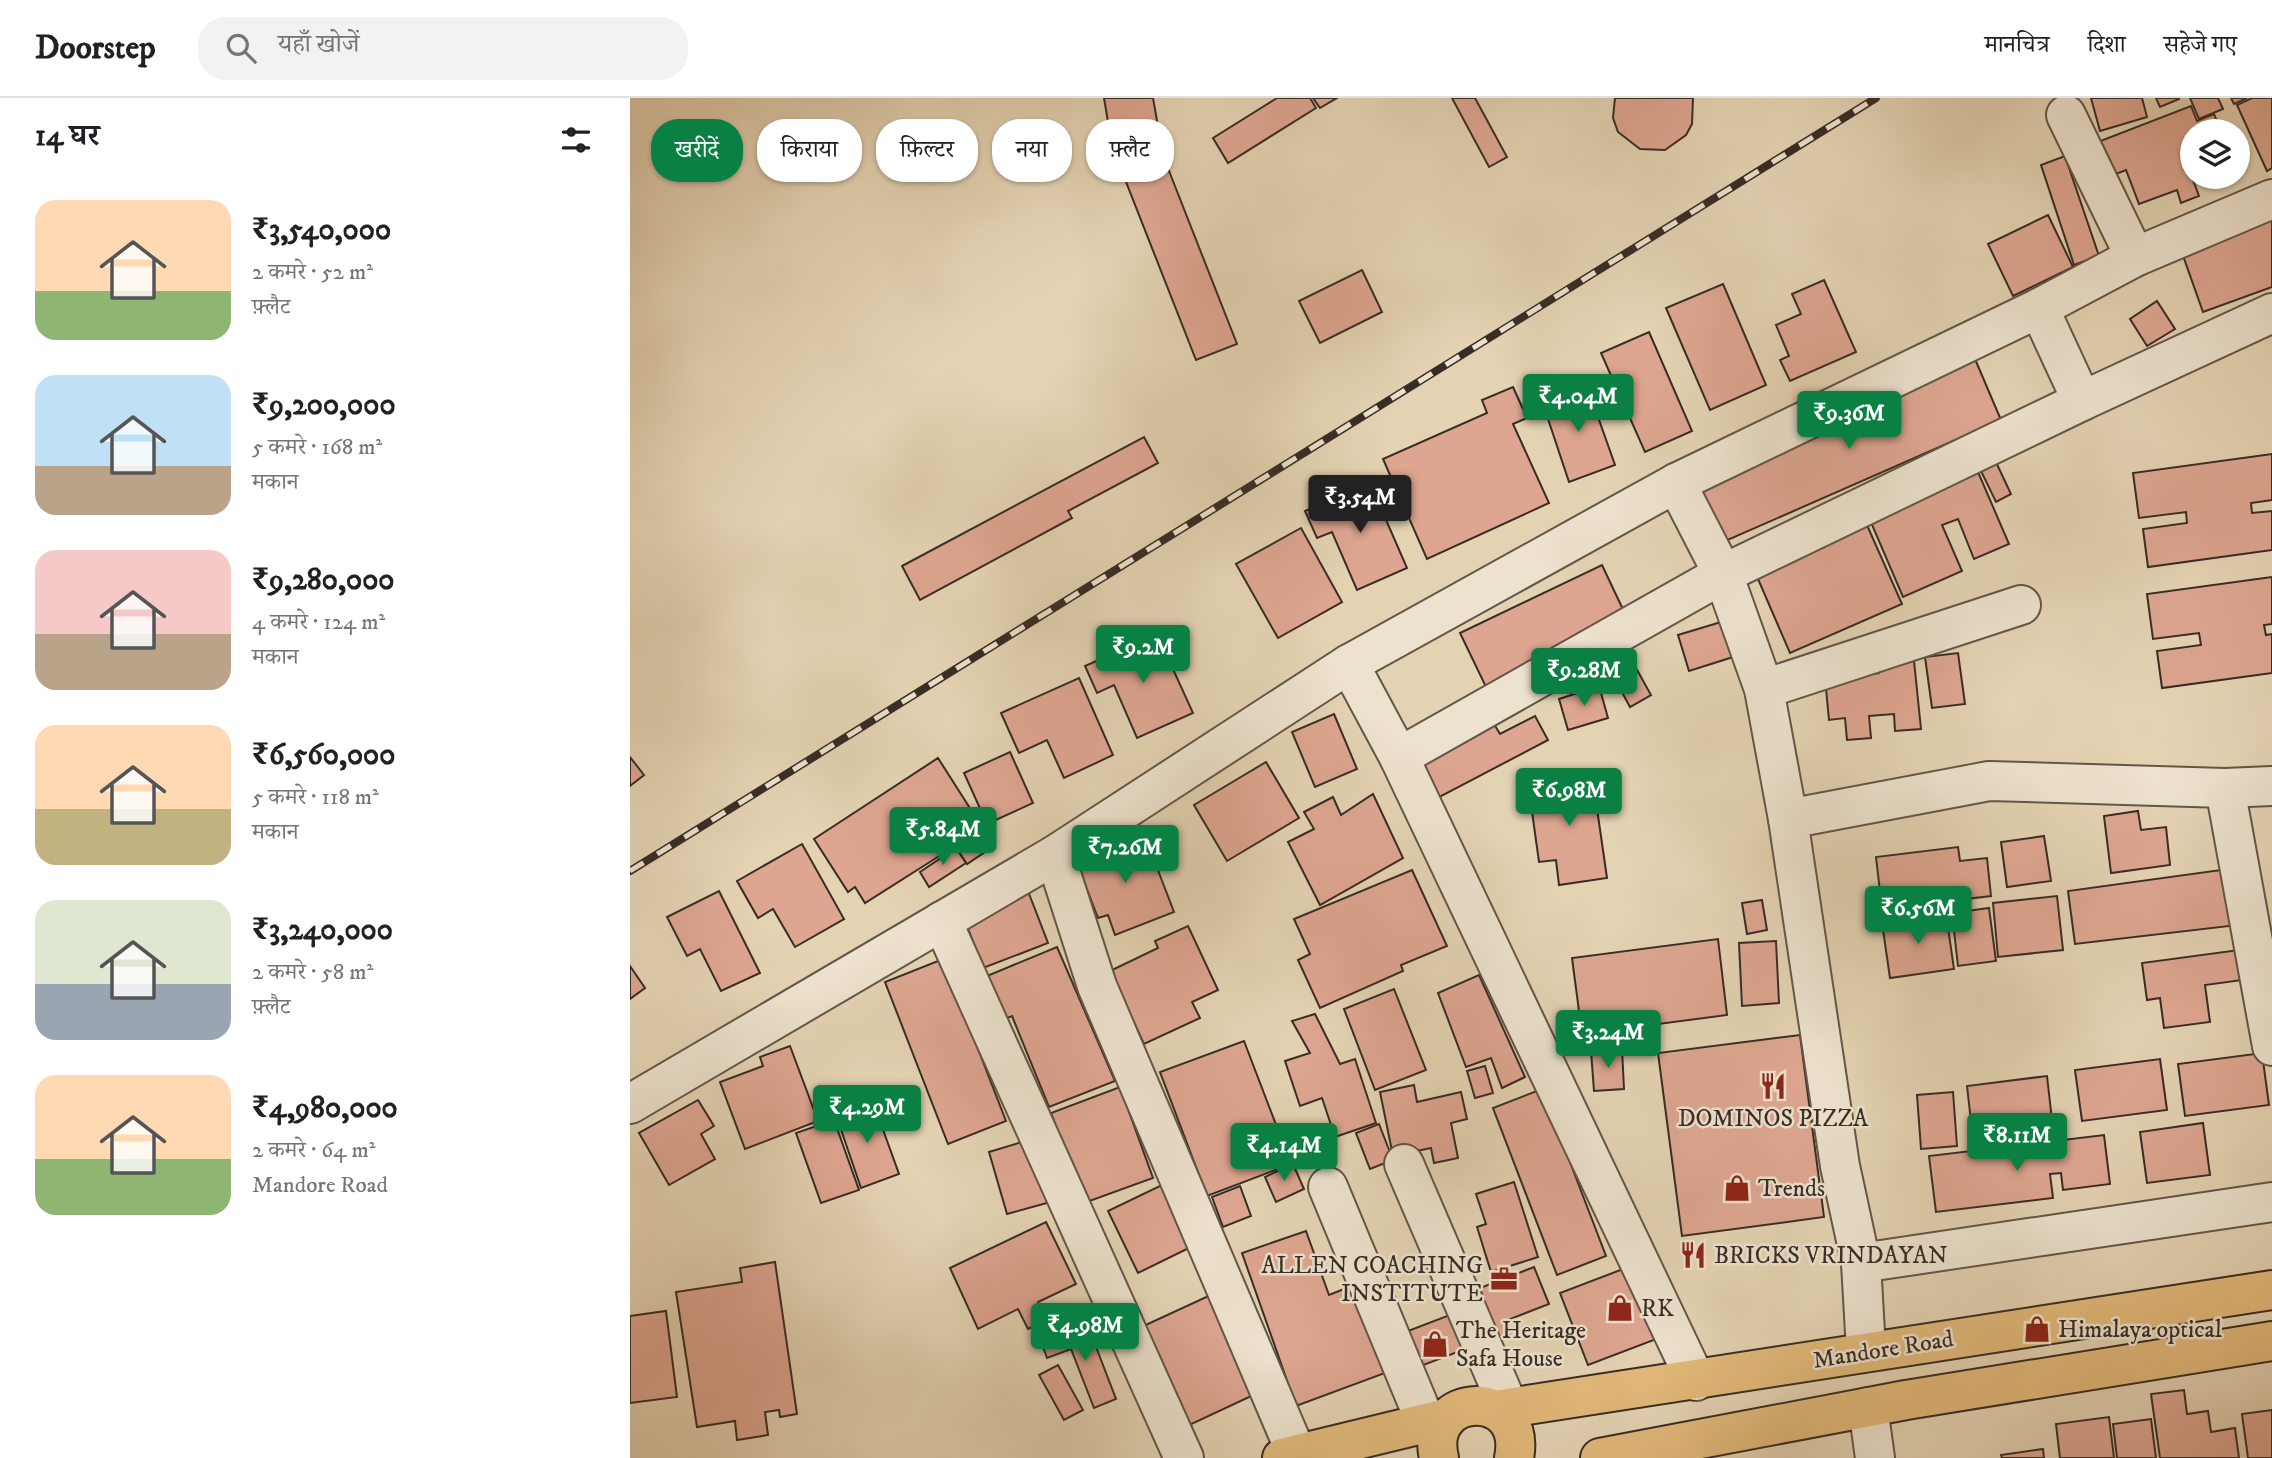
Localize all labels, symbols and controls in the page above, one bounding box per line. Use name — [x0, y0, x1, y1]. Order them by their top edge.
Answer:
search box — [198, 17, 688, 80]
text: Doorstep — [35, 28, 156, 69]
text: यहाँ खोजें — [278, 28, 359, 61]
icon: search — [222, 29, 260, 67]
text: मानचित्र — [1984, 30, 2049, 60]
text: दिशा — [2087, 30, 2126, 60]
text: सहेजे गए — [2164, 30, 2237, 60]
text: 14 घर — [35, 118, 100, 155]
chip: खरीदें — [651, 119, 743, 182]
chip: किराया — [757, 119, 862, 182]
chip: फ़िल्टर — [876, 119, 978, 182]
chip: नया — [992, 119, 1072, 182]
chip: फ़्लैट — [1086, 119, 1174, 182]
map controls — [2180, 119, 2250, 189]
button: layers — [2180, 119, 2250, 189]
icon: filters — [557, 121, 595, 159]
text: ₹3,540,000 — [252, 212, 391, 249]
icon: home — [91, 228, 175, 312]
text: 2 कमरे · 52 m² — [252, 258, 373, 287]
text: फ़्लैट — [252, 293, 290, 322]
pin: ₹4.04M — [1521, 374, 1635, 434]
text: ₹4.04M — [1539, 382, 1617, 411]
text: ₹9,200,000 — [252, 387, 396, 424]
pin: ₹9.36M — [1792, 392, 1906, 451]
text: ₹9.36M — [1813, 399, 1885, 428]
icon: home — [91, 403, 175, 487]
text: 5 कमरे · 168 m² — [252, 433, 382, 462]
text: मकान — [252, 468, 299, 497]
pin: ₹3.54M — [1303, 476, 1417, 535]
text: ₹3.54M — [1324, 483, 1396, 512]
text: ₹9,280,000 — [252, 562, 394, 599]
icon: home — [91, 578, 175, 662]
text: 4 कमरे · 124 m² — [252, 608, 385, 637]
pin: ₹9.2M — [1094, 626, 1192, 685]
text: ₹9.2M — [1112, 633, 1174, 662]
text: मकान — [252, 643, 299, 672]
pin: ₹9.28M — [1527, 648, 1641, 708]
text: ₹9.28M — [1547, 656, 1621, 685]
text: ₹6,560,000 — [252, 737, 395, 774]
icon: home — [91, 753, 175, 837]
pin: ₹6.98M — [1512, 768, 1626, 828]
text: ₹6.98M — [1532, 776, 1606, 805]
text: 5 कमरे · 118 m² — [252, 783, 379, 812]
pin: ₹5.84M — [886, 808, 1000, 867]
text: ₹5.84M — [906, 815, 980, 844]
text: मकान — [252, 818, 299, 847]
pin: ₹7.26M — [1068, 826, 1182, 885]
text: ₹7.26M — [1088, 833, 1162, 862]
pin: ₹6.56M — [1861, 886, 1975, 946]
text: ₹6.56M — [1881, 894, 1955, 923]
text: ₹3,240,000 — [252, 912, 393, 949]
icon: home — [91, 928, 175, 1012]
text: 2 कमरे · 58 m² — [252, 958, 373, 987]
text: फ़्लैट — [252, 993, 290, 1022]
pin: ₹3.24M — [1551, 1010, 1665, 1070]
text: ₹3.24M — [1572, 1018, 1644, 1047]
restaurant icon: DOMINOS PIZZA — [1758, 1071, 1788, 1101]
pin: ₹4.29M — [810, 1086, 924, 1145]
text: ₹4,980,000 — [252, 1090, 398, 1127]
text: ₹4.29M — [829, 1093, 905, 1122]
icon: home — [91, 1103, 175, 1187]
place label: DOMINOS PIZZA — [1678, 1104, 1869, 1134]
pin: ₹8.11M — [1960, 1114, 2074, 1173]
text: ₹8.11M — [1983, 1121, 2051, 1150]
pin: ₹4.14M — [1227, 1124, 1341, 1183]
text: ₹4.14M — [1247, 1131, 1321, 1160]
text: 2 कमरे · 64 m² — [252, 1136, 376, 1165]
text: Mandore Road — [252, 1171, 388, 1200]
shop icon: Trends — [1722, 1173, 1752, 1203]
place label: Trends — [1758, 1174, 1825, 1204]
restaurant icon: BRICKS VRINDAYAN — [1678, 1240, 1708, 1270]
place label: BRICKS VRINDAYAN — [1714, 1241, 1948, 1271]
place label: ALLEN COACHING INSTITUTE — [1261, 1251, 1483, 1309]
office icon: ALLEN COACHING INSTITUTE — [1489, 1264, 1519, 1294]
shop icon: RK — [1605, 1293, 1635, 1323]
place label: RK — [1641, 1294, 1674, 1324]
pin: ₹4.98M — [1028, 1304, 1142, 1363]
text: ₹4.98M — [1047, 1311, 1123, 1340]
shop icon: Himalaya optical — [2022, 1314, 2052, 1344]
place label: Himalaya optical — [2058, 1315, 2223, 1345]
place label: The Heritage Safa House — [1456, 1316, 1586, 1374]
street label: Mandore Road — [1811, 1324, 1956, 1376]
shop icon: The Heritage Safa House — [1420, 1329, 1450, 1359]

